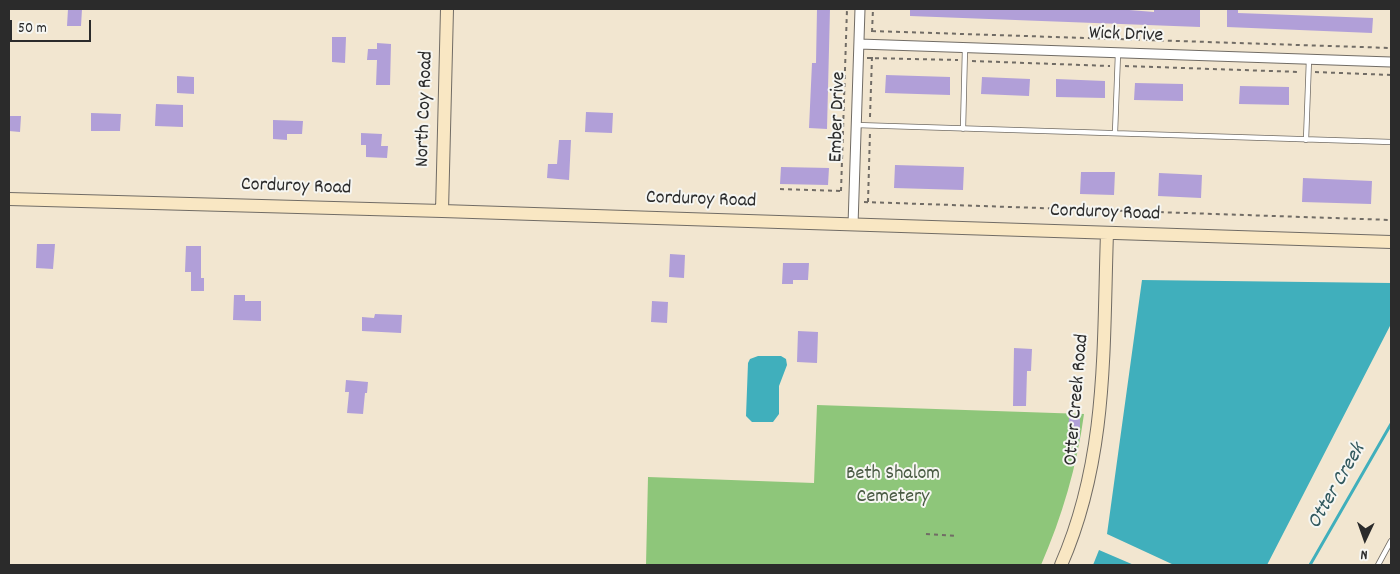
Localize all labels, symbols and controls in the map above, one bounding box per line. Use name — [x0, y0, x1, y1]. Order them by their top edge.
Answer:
scale bar — [12, 10, 94, 42]
text: 50 m — [18, 18, 47, 40]
street label: Wick Drive — [1088, 23, 1164, 49]
street label: North Coy Road — [412, 51, 440, 167]
street label: Ember Drive — [825, 71, 853, 163]
street label: Corduroy Road — [240, 174, 352, 202]
street label: Corduroy Road — [645, 187, 757, 215]
street label: Corduroy Road — [1049, 200, 1161, 228]
street label: Otter Creek Road — [1060, 333, 1096, 467]
water label: Otter Creek — [1303, 440, 1373, 534]
park label: Beth Shalom Cemetery — [846, 463, 940, 510]
north arrow — [1340, 514, 1390, 564]
text: N — [1360, 544, 1368, 564]

